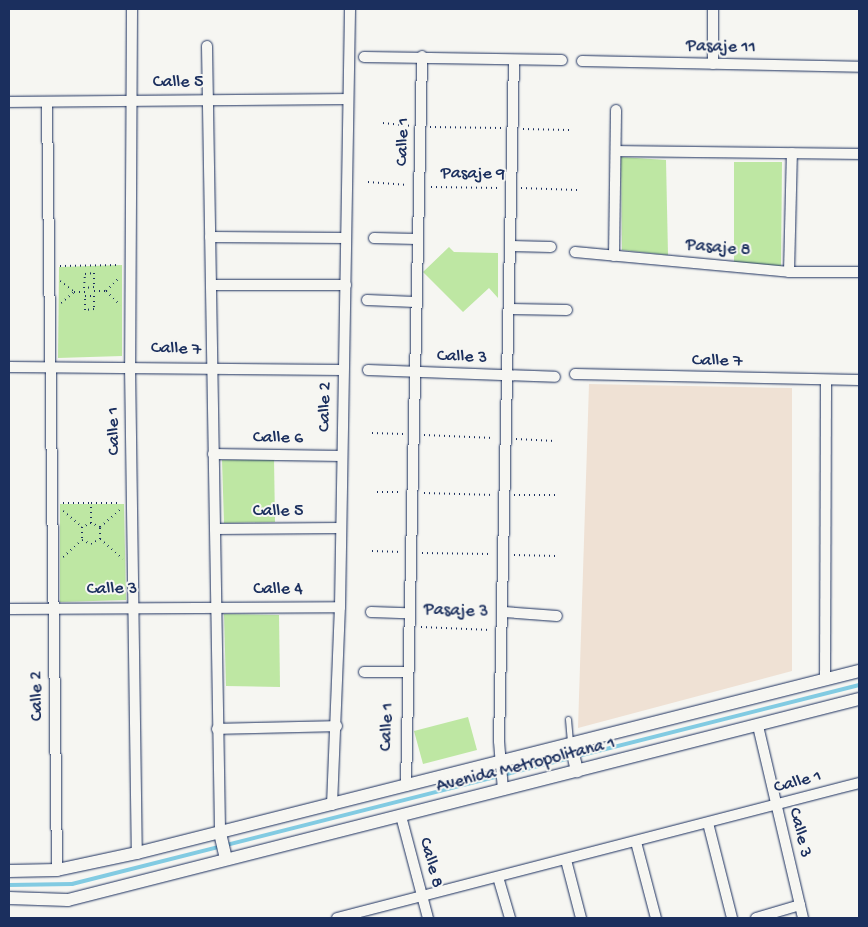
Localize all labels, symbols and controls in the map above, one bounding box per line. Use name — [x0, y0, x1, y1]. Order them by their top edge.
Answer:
street label: Pasaje 11 — [686, 37, 756, 59]
street label: Calle 5 — [153, 72, 203, 94]
street label: Calle 1 — [392, 117, 416, 167]
street label: Pasaje 9 — [441, 164, 505, 186]
street label: Pasaje 8 — [685, 235, 751, 263]
street label: Calle 7 — [150, 338, 202, 362]
street label: Calle 3 — [436, 346, 488, 370]
street label: Calle 7 — [692, 351, 742, 373]
street label: Calle 2 — [315, 382, 337, 432]
street label: Calle 1 — [104, 407, 126, 455]
street label: Calle 6 — [253, 428, 303, 450]
street label: Calle 5 — [253, 501, 303, 523]
street label: Calle 3 — [87, 579, 137, 601]
street label: Calle 4 — [253, 579, 303, 601]
street label: Pasaje 3 — [423, 600, 489, 624]
street label: Calle 2 — [27, 671, 49, 721]
street label: Calle 1 — [376, 702, 400, 752]
street label: Avenida Metropolitana 1 — [434, 733, 618, 799]
street label: Calle 1 — [772, 766, 824, 800]
street label: Calle 3 — [782, 806, 816, 860]
street label: Calle 8 — [413, 836, 447, 890]

